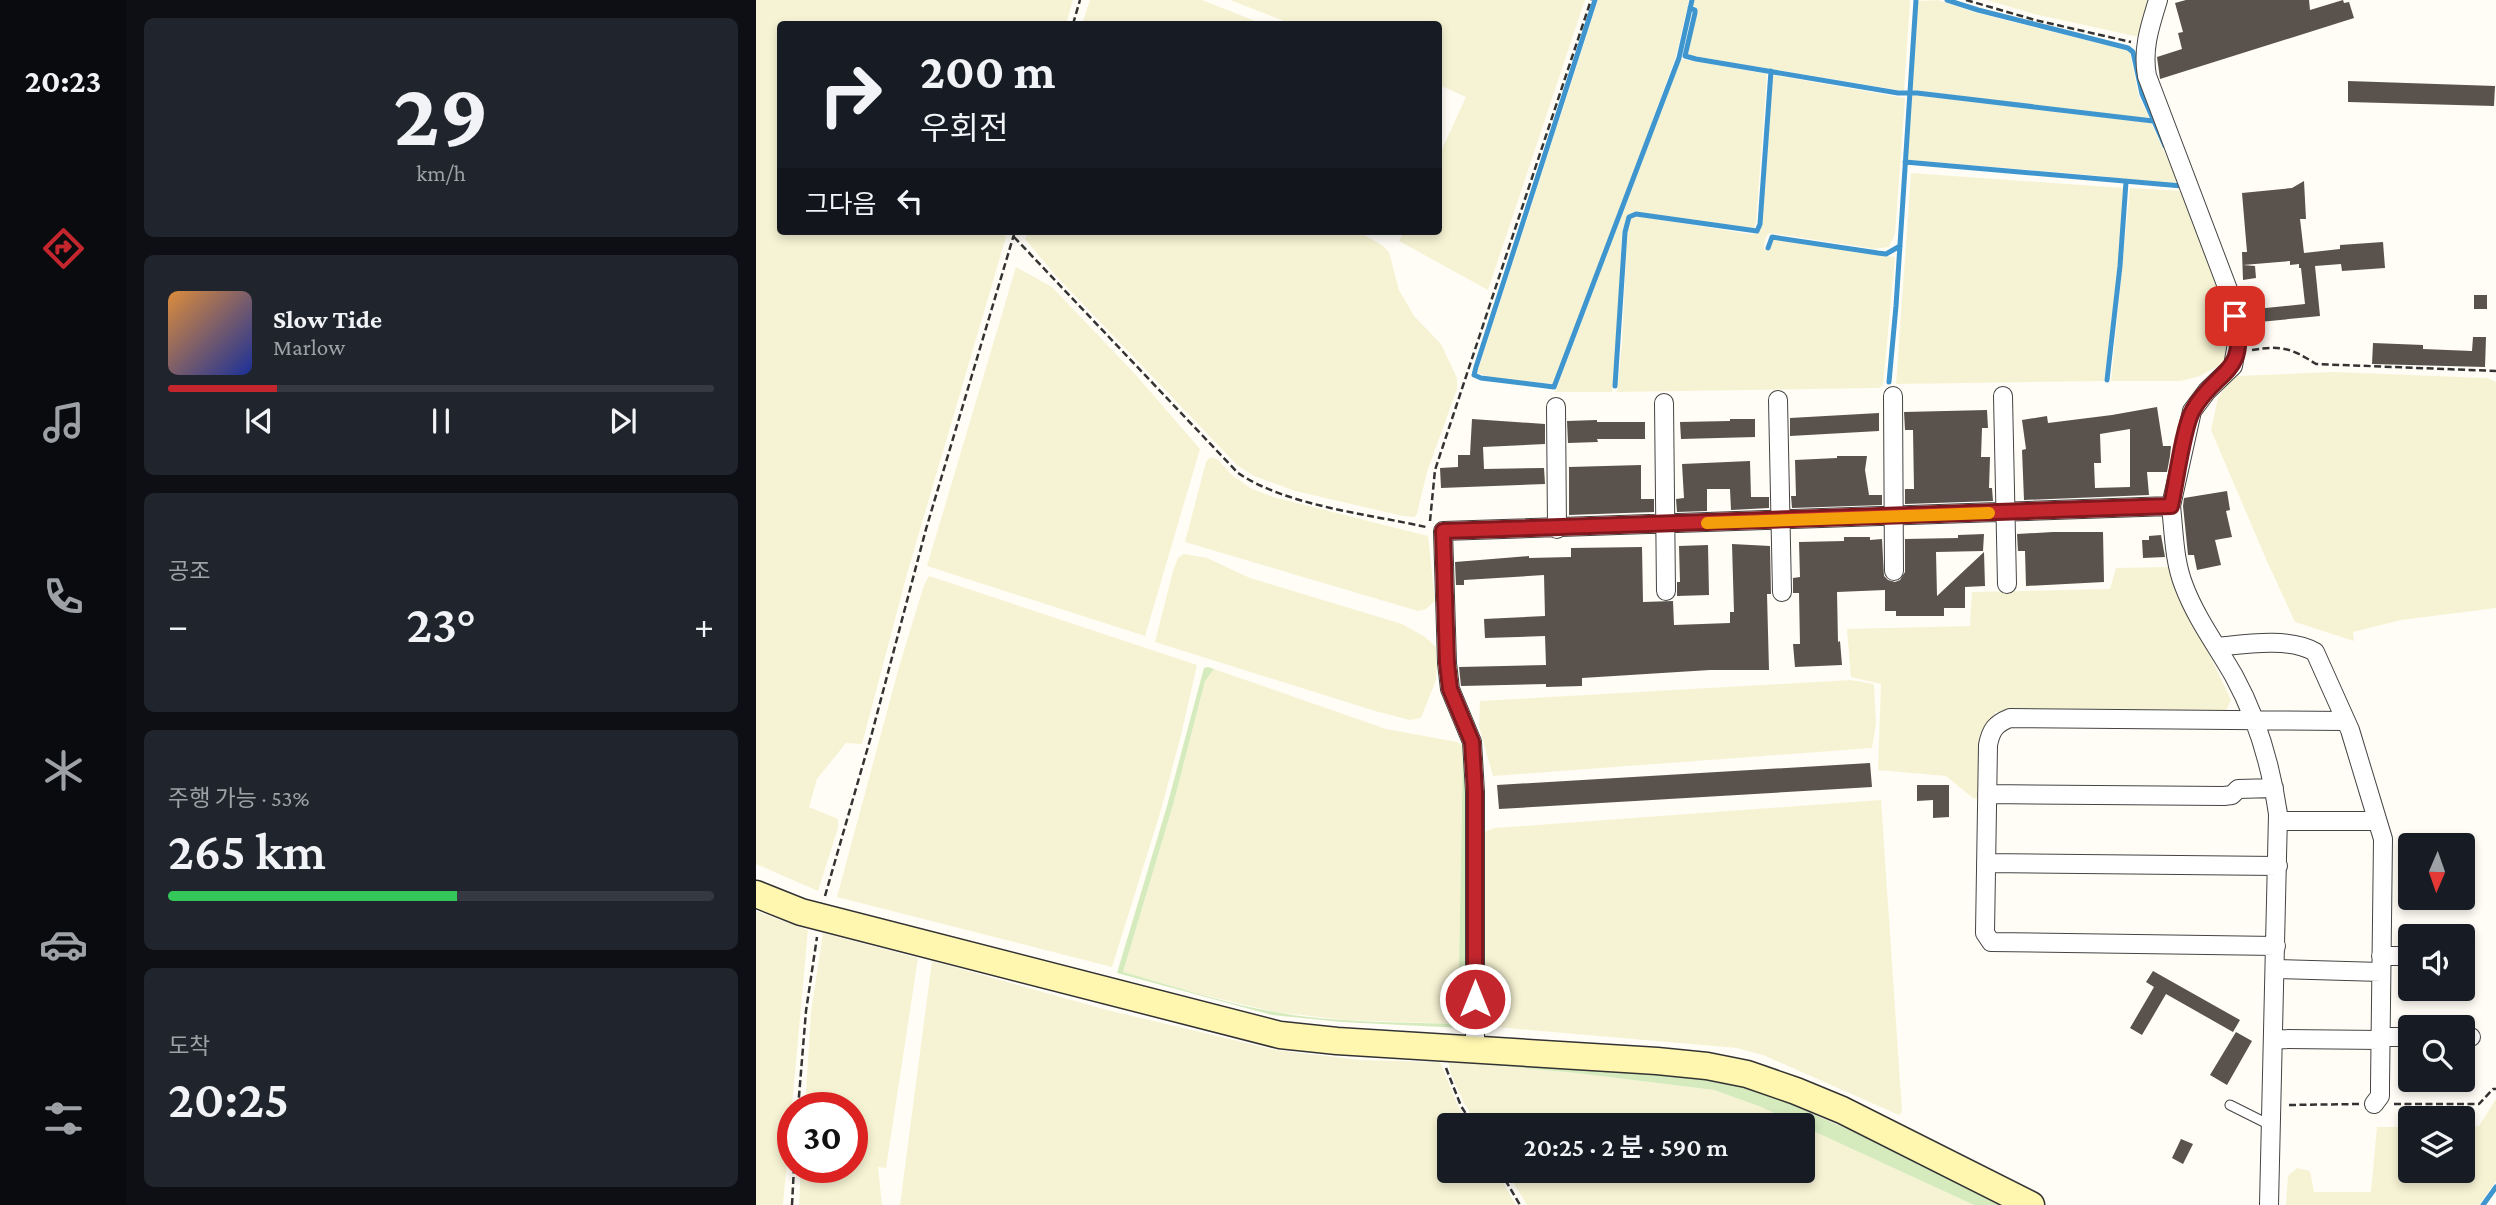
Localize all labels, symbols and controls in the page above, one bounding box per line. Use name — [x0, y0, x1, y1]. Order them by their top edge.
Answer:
text: 200 m — [920, 44, 1055, 99]
icon: right — [805, 49, 896, 140]
text: 20:23 — [25, 63, 101, 99]
text: 29 — [393, 63, 489, 165]
text: 우회전 — [920, 110, 1008, 146]
text: km/h — [416, 160, 466, 186]
icon: left — [891, 182, 929, 220]
text: 그다음 — [805, 190, 877, 219]
icon: directions — [39, 224, 88, 273]
pin — [2205, 286, 2265, 346]
icon: arrive — [2216, 297, 2254, 335]
text: Slow Tide — [273, 305, 382, 334]
text: Marlow — [273, 334, 345, 360]
icon: music — [39, 398, 88, 447]
icon: previous — [240, 402, 278, 440]
icon: pause — [422, 402, 460, 440]
icon: next — [604, 402, 642, 440]
text: 공조 — [168, 558, 210, 584]
icon: phone — [39, 572, 88, 621]
text: 23° — [406, 595, 476, 653]
text: − — [168, 604, 188, 646]
text: + — [694, 604, 714, 646]
icon: climate — [39, 746, 88, 795]
text: 주행 가능 · 53% — [168, 785, 310, 811]
text: 265 km — [168, 822, 326, 880]
north arrow — [2398, 833, 2474, 910]
map controls — [2398, 833, 2475, 1183]
icon: car — [39, 920, 88, 969]
button: sound — [2398, 924, 2475, 1001]
position arrow — [1438, 962, 1512, 1036]
button: search — [2398, 1015, 2475, 1092]
text: 도착 — [168, 1033, 210, 1059]
text: 20:25 — [168, 1070, 289, 1128]
speed limit sign: 30 — [777, 1092, 868, 1183]
icon: filters — [39, 1094, 88, 1143]
button: layers — [2398, 1106, 2475, 1183]
text: 20:25 · 2 분 · 590 m — [1524, 1133, 1728, 1162]

